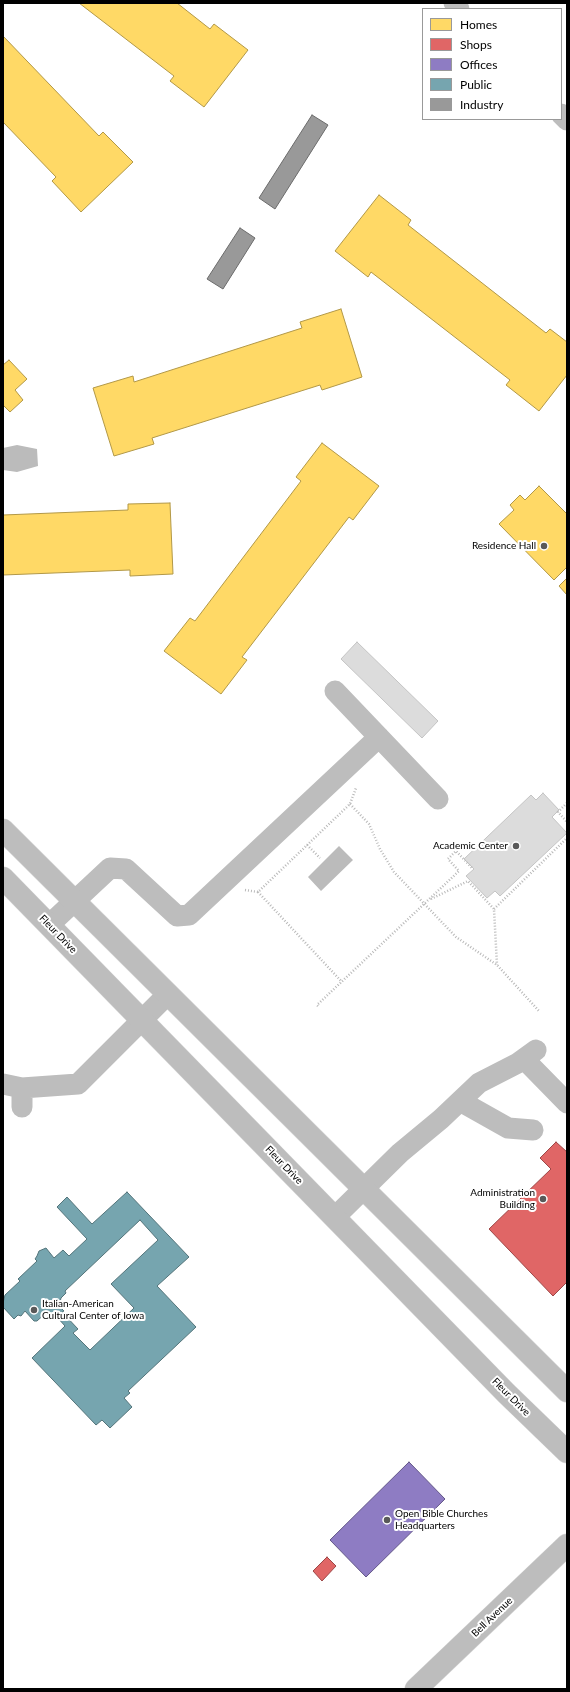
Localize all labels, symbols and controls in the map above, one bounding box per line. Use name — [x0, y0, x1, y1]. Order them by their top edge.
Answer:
legend — [422, 8, 562, 120]
text: Homes — [460, 17, 497, 32]
text: Shops — [460, 37, 492, 52]
text: Offices — [460, 57, 497, 72]
text: Public — [460, 77, 492, 92]
text: Industry — [460, 97, 503, 112]
place label: Residence Hall — [472, 540, 536, 552]
marker: Residence Hall — [539, 541, 549, 551]
place label: Academic Center — [433, 840, 508, 852]
marker: Academic Center — [511, 841, 521, 851]
street label: Fleur Drive — [37, 912, 79, 956]
street label: Fleur Drive — [263, 1143, 305, 1187]
place label: Administration Building — [470, 1187, 535, 1210]
marker: Administration Building — [538, 1194, 548, 1204]
place label: Italian-American Cultural Center of Iowa — [42, 1298, 144, 1322]
marker: Italian-American Cultural Center of Iowa — [29, 1305, 39, 1315]
street label: Fleur Drive — [489, 1375, 533, 1419]
place label: Open Bible Churches Headquarters — [395, 1508, 488, 1532]
marker: Open Bible Churches Headquarters — [382, 1515, 392, 1525]
street label: Bell Avenue — [469, 1595, 515, 1639]

